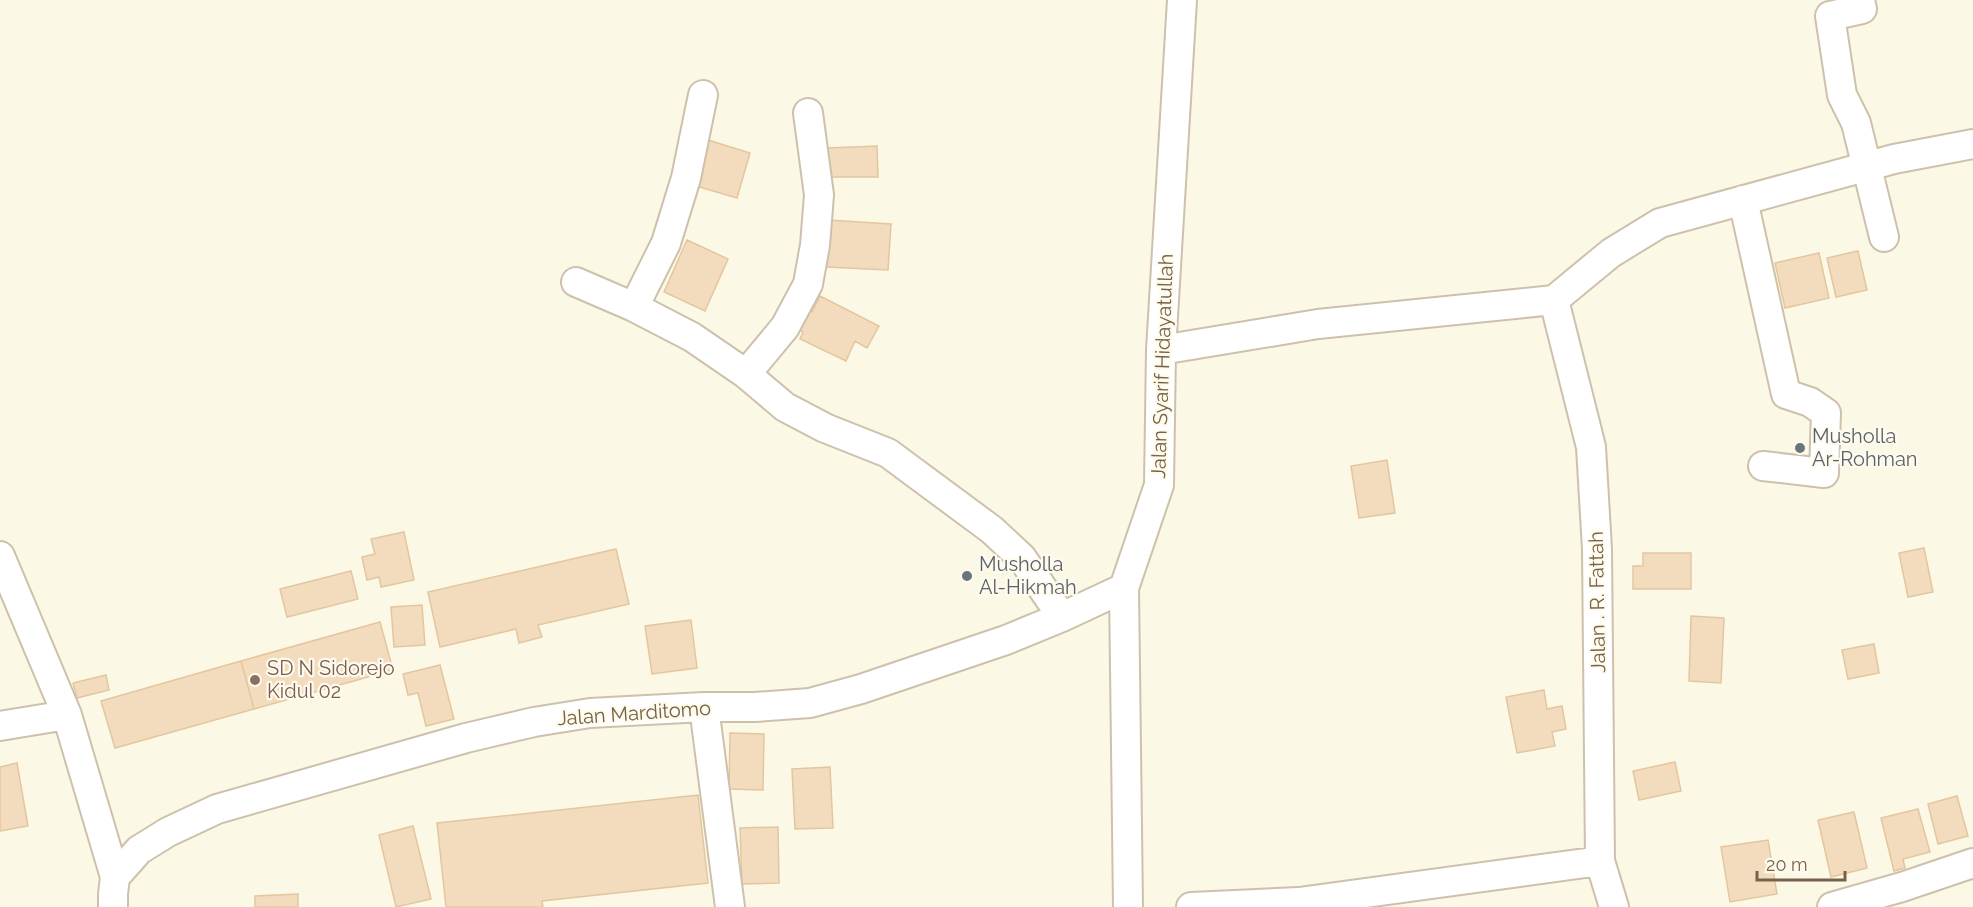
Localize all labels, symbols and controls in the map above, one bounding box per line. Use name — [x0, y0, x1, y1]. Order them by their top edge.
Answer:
street label: Jalan Syarif Hidayatullah — [1146, 253, 1178, 479]
place label: Musholla Ar-Rohman — [1812, 424, 1917, 471]
marker: Musholla Ar-Rohman — [1793, 441, 1807, 455]
street label: Jalan . R. Fattah — [1584, 531, 1610, 673]
place label: Musholla Al-Hikmah — [979, 552, 1077, 599]
marker: Musholla Al-Hikmah — [960, 569, 974, 583]
place label: SD N Sidorejo Kidul 02 — [267, 656, 395, 703]
marker: SD N Sidorejo Kidul 02 — [248, 673, 262, 687]
street label: Jalan Marditomo — [556, 696, 712, 730]
scale bar — [1757, 844, 1846, 882]
text: 20 m — [1766, 854, 1808, 875]

